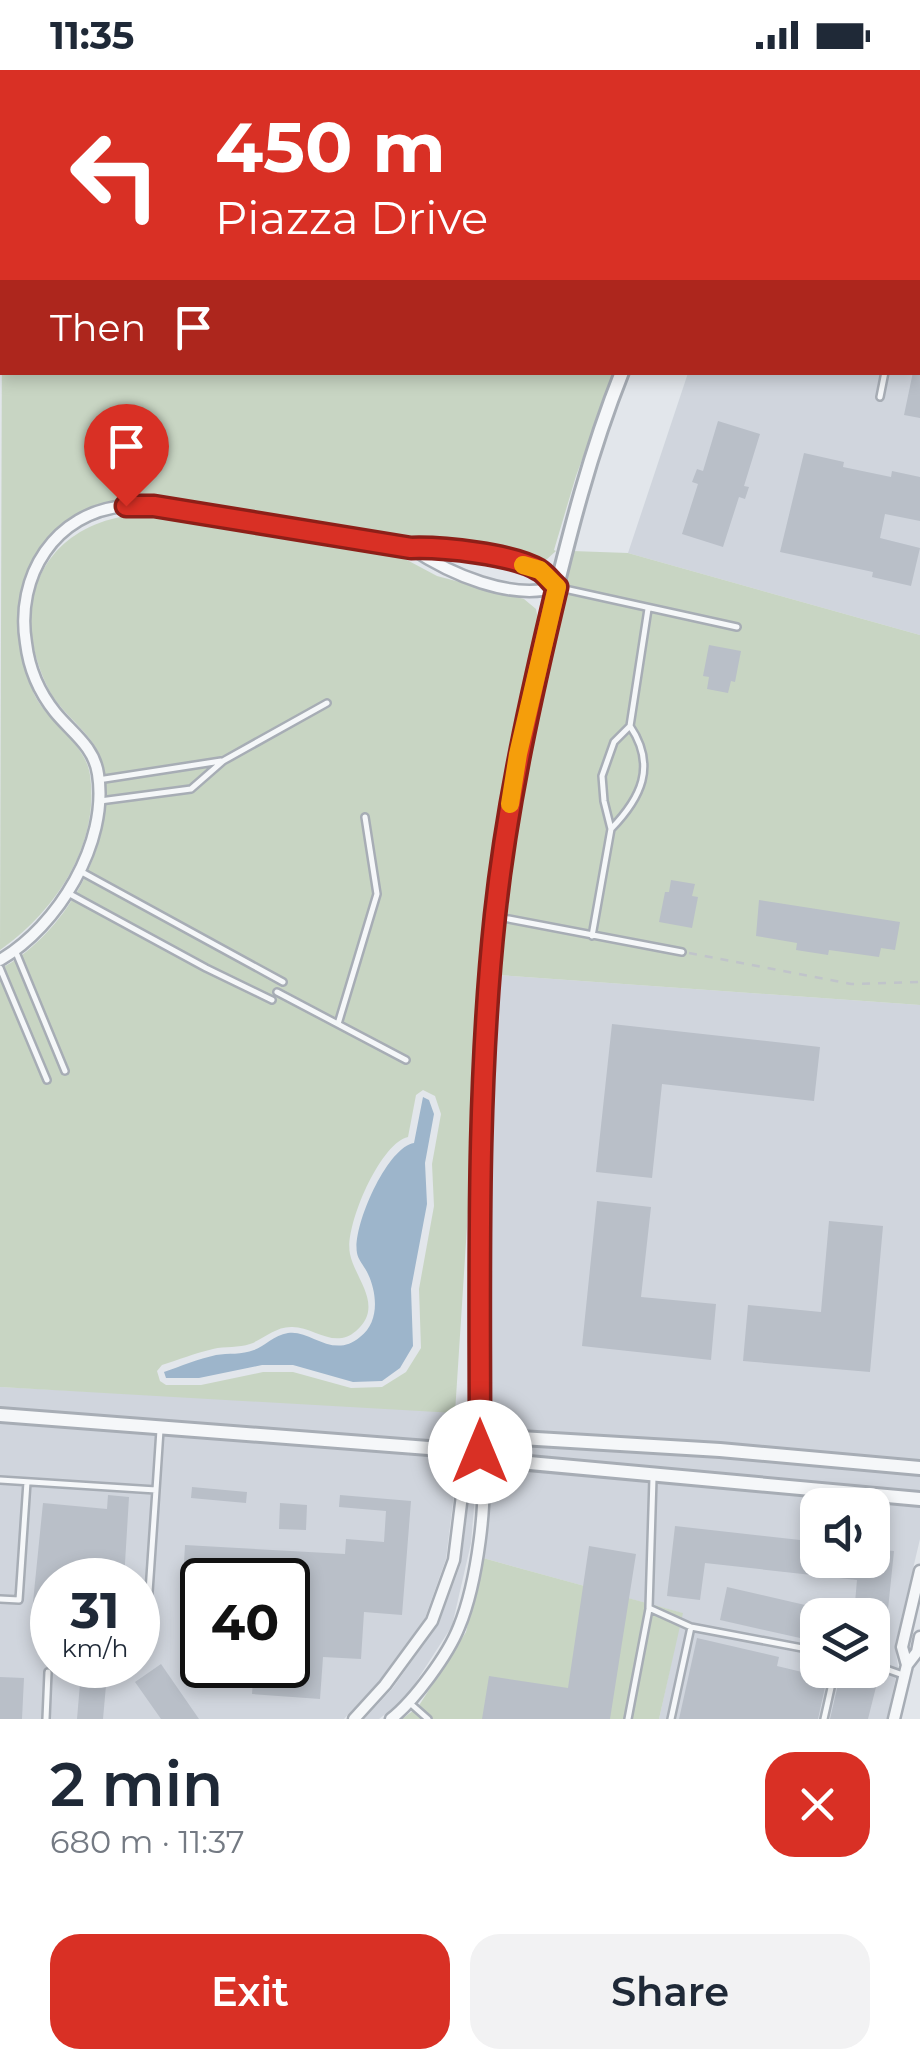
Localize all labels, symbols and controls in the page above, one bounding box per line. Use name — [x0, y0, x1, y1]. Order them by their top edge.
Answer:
text: 11:35 — [50, 12, 134, 59]
text: 450 m — [215, 104, 446, 190]
icon: left — [50, 110, 180, 240]
text: Piazza Drive — [215, 190, 488, 245]
icon: arrive — [166, 300, 221, 355]
text: Then — [50, 304, 146, 351]
pin — [84, 404, 169, 507]
icon: arrive — [99, 419, 154, 474]
position arrow — [428, 1400, 532, 1504]
map controls — [800, 1488, 890, 1688]
button: sound — [800, 1488, 890, 1578]
speed limit sign: 40 — [180, 1558, 310, 1688]
text: 31 — [70, 1580, 120, 1641]
button: layers — [800, 1598, 890, 1688]
text: km/h — [62, 1633, 128, 1663]
text: 2 min — [50, 1748, 223, 1821]
button: close — [765, 1752, 870, 1857]
text: 680 m · 11:37 — [50, 1822, 245, 1861]
button: Exit — [50, 1934, 450, 2049]
button: Share — [470, 1934, 870, 2049]

